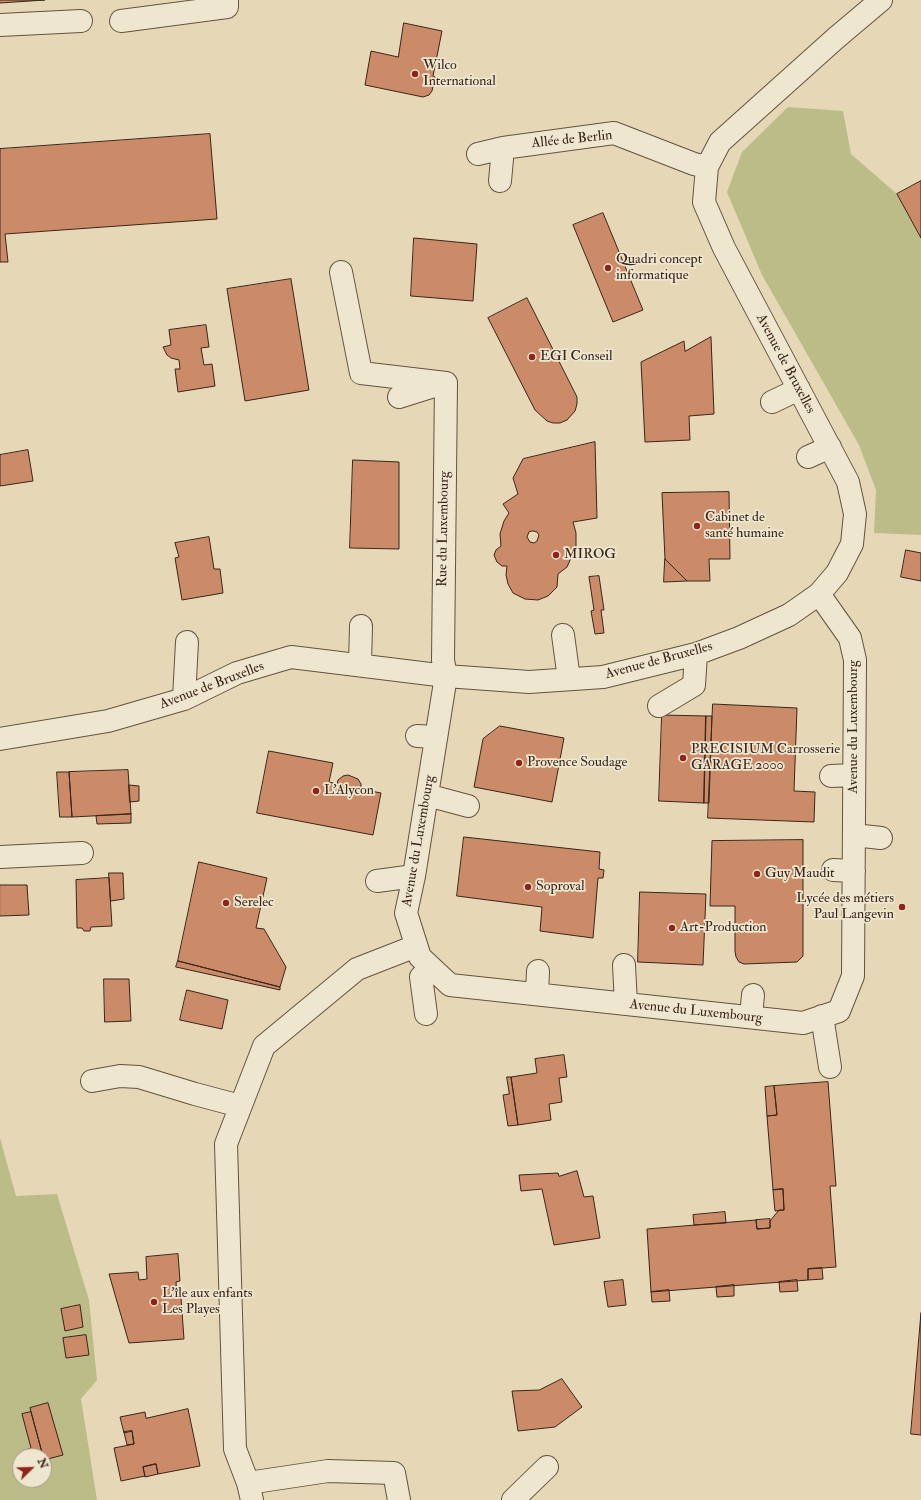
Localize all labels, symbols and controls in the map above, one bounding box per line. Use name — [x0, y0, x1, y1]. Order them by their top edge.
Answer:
place label: Wilco International — [423, 58, 496, 90]
marker: Wilco International — [410, 69, 420, 79]
street label: Allée de Berlin — [531, 127, 613, 153]
place label: Quadri concept informatique — [616, 252, 702, 284]
marker: Quadri concept informatique — [603, 263, 613, 273]
street label: Avenue de Bruxelles — [752, 311, 818, 417]
place label: EGI Conseil — [540, 349, 613, 365]
marker: EGI Conseil — [527, 352, 537, 362]
street label: Rue du Luxembourg — [435, 471, 453, 587]
place label: Cabinet de santé humaine — [705, 510, 784, 542]
marker: Cabinet de santé humaine — [692, 521, 702, 531]
place label: MIROG — [564, 547, 616, 563]
marker: MIROG — [551, 550, 561, 560]
street label: Avenue de Bruxelles — [603, 639, 715, 683]
street label: Avenue de Bruxelles — [157, 658, 267, 714]
street label: Avenue du Luxembourg — [846, 660, 862, 794]
place label: PRECISIUM Carrosserie GARAGE 2000 — [691, 742, 840, 774]
marker: PRECISIUM Carrosserie GARAGE 2000 — [678, 753, 688, 763]
place label: Provence Soudage — [527, 755, 627, 771]
marker: Provence Soudage — [514, 758, 524, 768]
street label: Avenue du Luxembourg — [399, 774, 439, 908]
place label: L'Alycon — [324, 783, 374, 799]
marker: L'Alycon — [311, 786, 321, 796]
place label: Guy Maudit — [765, 866, 835, 882]
marker: Guy Maudit — [752, 869, 762, 879]
place label: Soproval — [536, 879, 585, 895]
marker: Soproval — [523, 882, 533, 892]
place label: Lycée des métiers Paul Langevin — [796, 891, 894, 924]
place label: Serelec — [234, 895, 274, 911]
marker: Serelec — [221, 898, 231, 908]
marker: Lycée des métiers Paul Langevin — [897, 902, 907, 912]
place label: Art-Production — [680, 920, 766, 936]
marker: Art-Production — [667, 923, 677, 933]
street label: Avenue du Luxembourg — [629, 997, 763, 1027]
place label: L'île aux enfants Les Playes — [162, 1286, 253, 1318]
marker: L'île aux enfants Les Playes — [149, 1297, 159, 1307]
north arrow — [12, 1448, 52, 1488]
text: N — [35, 1456, 50, 1471]

